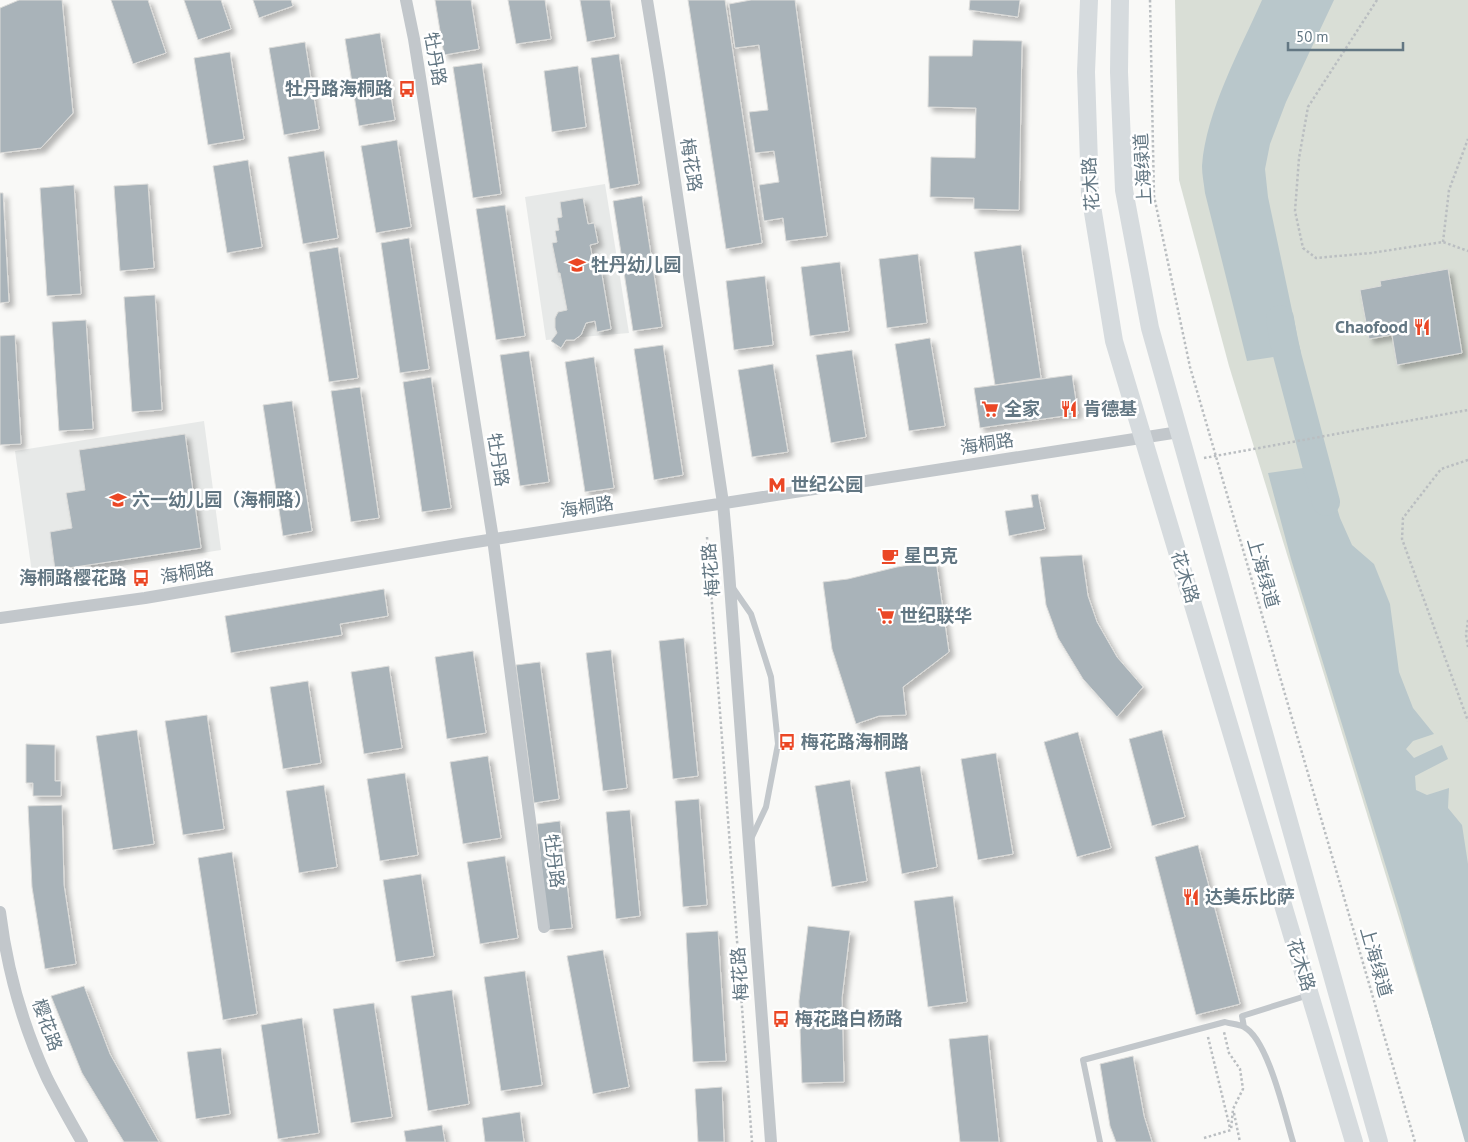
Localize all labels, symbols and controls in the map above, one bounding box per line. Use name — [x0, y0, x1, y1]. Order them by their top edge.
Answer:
scale bar — [1288, 20, 1403, 52]
text: 50 m — [1296, 27, 1329, 46]
street label: 牡丹路 — [419, 30, 452, 87]
place label: 牡丹路海桐路 — [285, 77, 393, 100]
bus stop icon: 牡丹路海桐路 — [397, 79, 417, 99]
street label: 上海绿道 — [1129, 132, 1156, 206]
street label: 梅花路 — [676, 136, 707, 193]
street label: 花木路 — [1077, 156, 1104, 212]
place label: 牡丹幼儿园 — [591, 253, 681, 276]
school or university icon: 牡丹幼儿园 — [567, 255, 587, 275]
place label: Chaofood — [1335, 315, 1408, 338]
restaurant icon: Chaofood — [1412, 317, 1432, 337]
place label: 全家 — [1004, 397, 1040, 420]
place label: 肯德基 — [1083, 397, 1137, 420]
supermarket icon: 全家 — [980, 399, 1000, 419]
restaurant icon: 肯德基 — [1059, 399, 1079, 419]
street label: 海桐路 — [958, 428, 1015, 459]
street label: 牡丹路 — [483, 431, 514, 488]
place label: 世纪公园 — [791, 473, 863, 496]
metro station icon: 世纪公园 — [767, 475, 787, 495]
place label: 六一幼儿园（海桐路） — [132, 488, 312, 511]
school or university icon: 六一幼儿园（海桐路） — [108, 490, 128, 510]
street label: 海桐路 — [558, 491, 615, 522]
street label: 上海绿道 — [1243, 535, 1284, 611]
street label: 梅花路 — [697, 542, 724, 598]
place label: 星巴克 — [904, 544, 958, 567]
cafe icon: 星巴克 — [880, 546, 900, 566]
street label: 花木路 — [1167, 548, 1204, 606]
street label: 海桐路 — [158, 556, 215, 589]
place label: 海桐路樱花路 — [19, 566, 127, 589]
bus stop icon: 海桐路樱花路 — [131, 568, 151, 588]
place label: 世纪联华 — [900, 604, 972, 627]
supermarket icon: 世纪联华 — [876, 606, 896, 626]
place label: 梅花路海桐路 — [801, 730, 909, 753]
bus stop icon: 梅花路海桐路 — [777, 732, 797, 752]
street label: 牡丹路 — [540, 833, 569, 889]
place label: 达美乐比萨 — [1205, 885, 1295, 908]
restaurant icon: 达美乐比萨 — [1181, 887, 1201, 907]
street label: 上海绿道 — [1356, 924, 1397, 1000]
street label: 花木路 — [1283, 936, 1320, 994]
street label: 梅花路 — [726, 946, 753, 1002]
street label: 樱花路 — [27, 996, 68, 1054]
place label: 梅花路白杨路 — [795, 1007, 903, 1030]
bus stop icon: 梅花路白杨路 — [771, 1009, 791, 1029]

